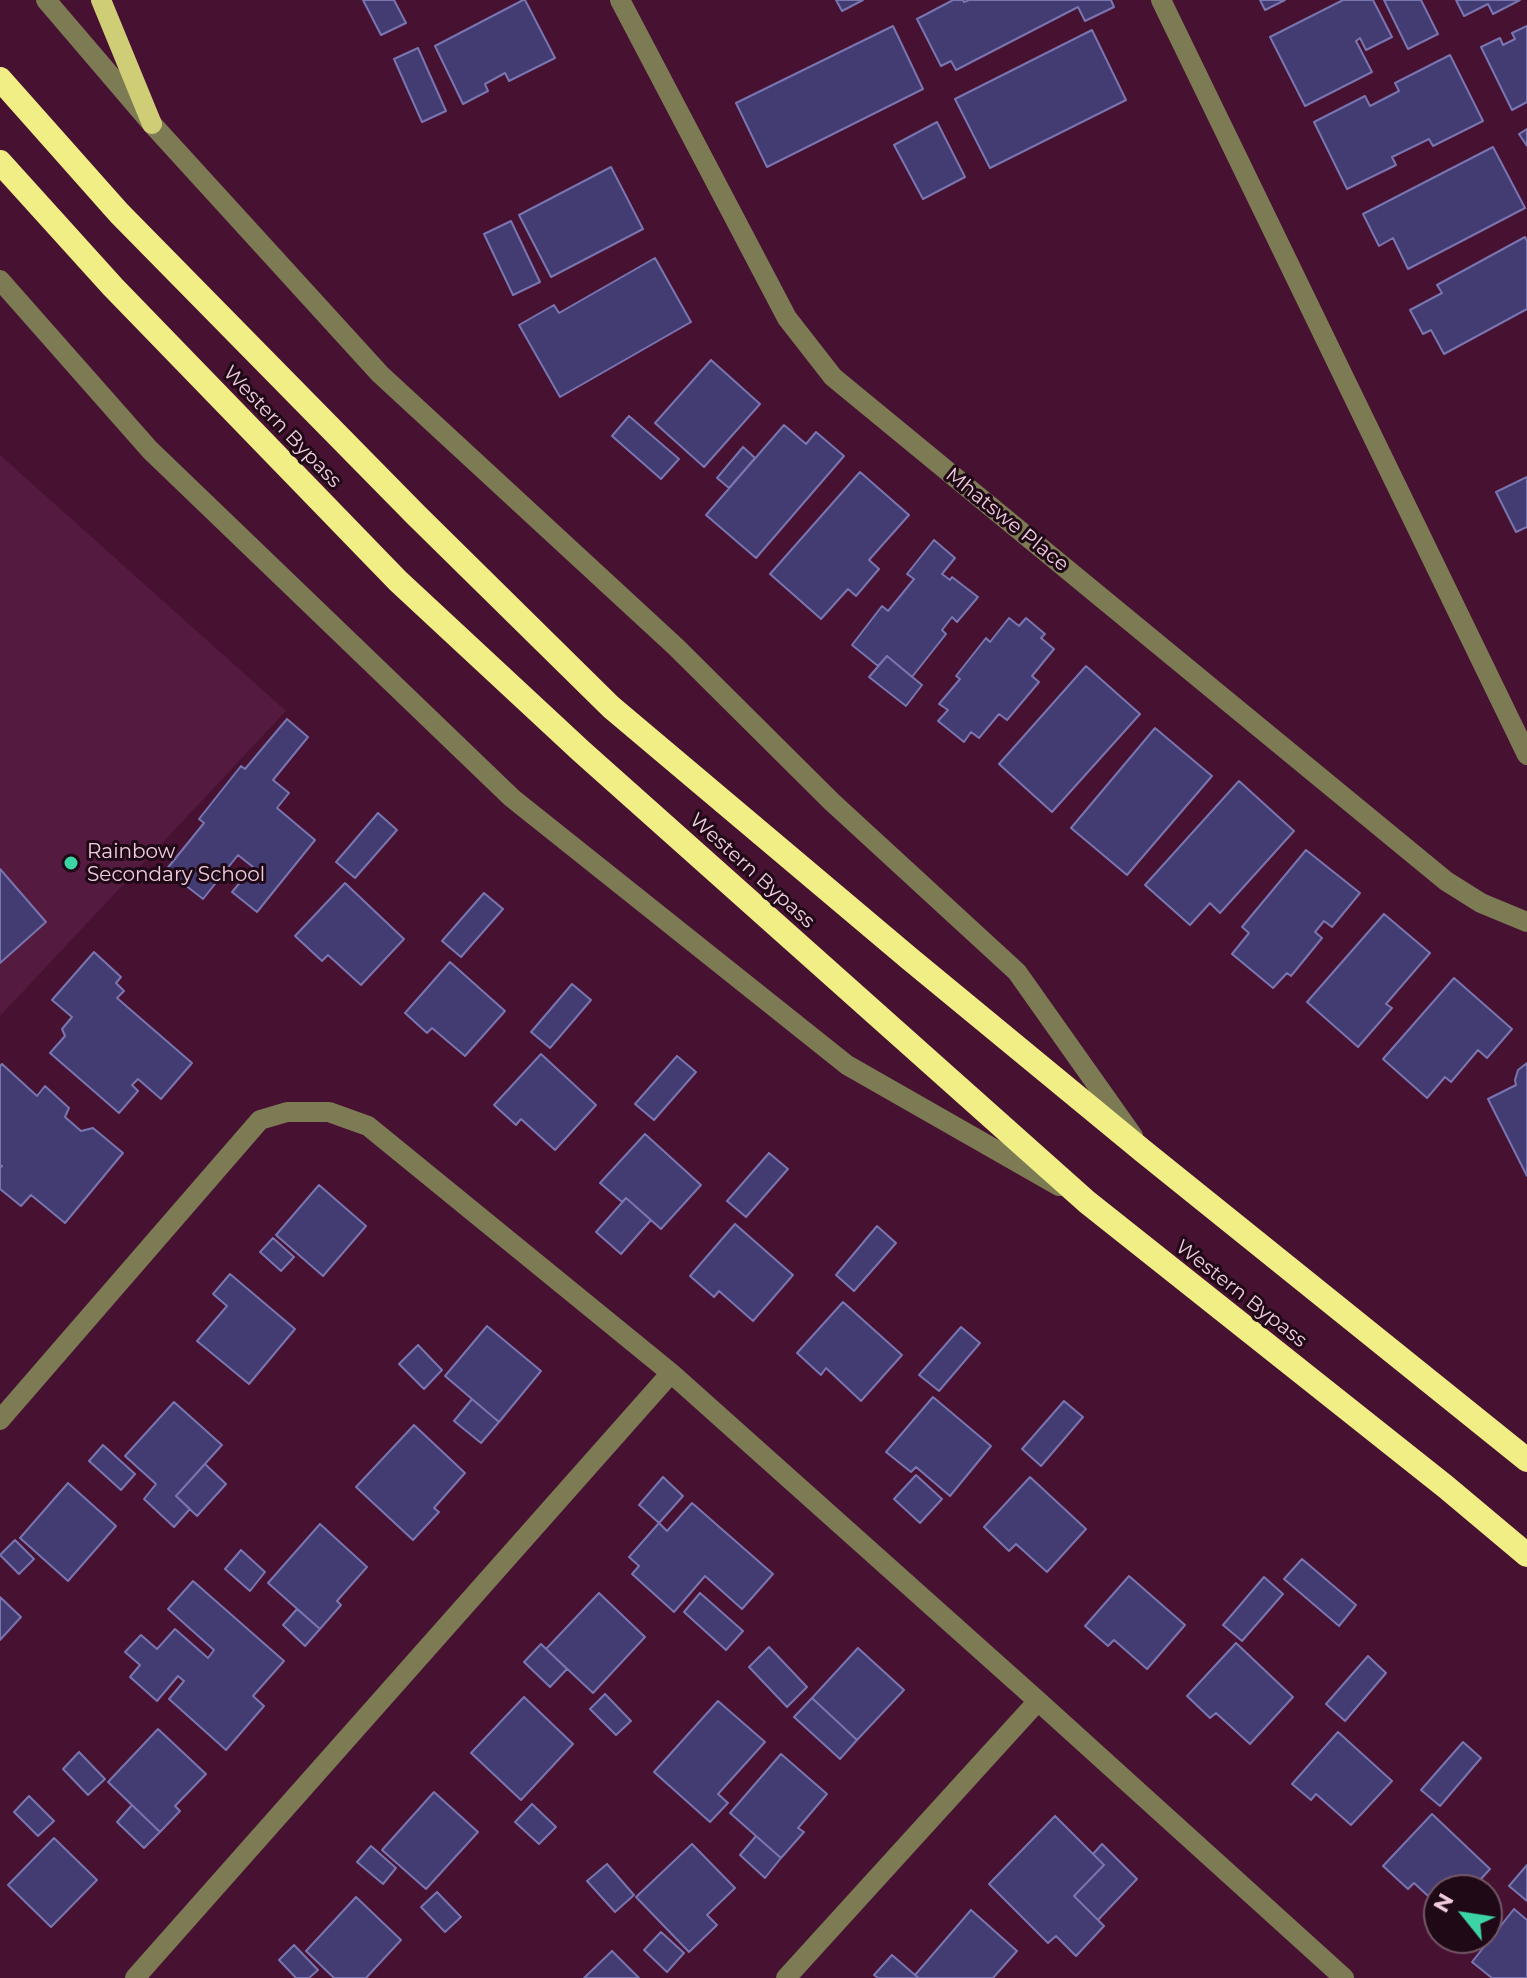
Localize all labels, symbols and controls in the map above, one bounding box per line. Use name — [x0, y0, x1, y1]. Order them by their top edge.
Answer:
street label: Western Bypass — [218, 361, 346, 493]
street label: Mhatswe Place — [941, 463, 1073, 577]
street label: Western Bypass — [684, 809, 820, 933]
place label: Rainbow Secondary School — [87, 840, 265, 887]
marker: Rainbow Secondary School — [62, 854, 80, 872]
street label: Western Bypass — [1171, 1235, 1311, 1353]
north arrow — [1423, 1874, 1503, 1954]
text: N — [1427, 1888, 1460, 1917]

